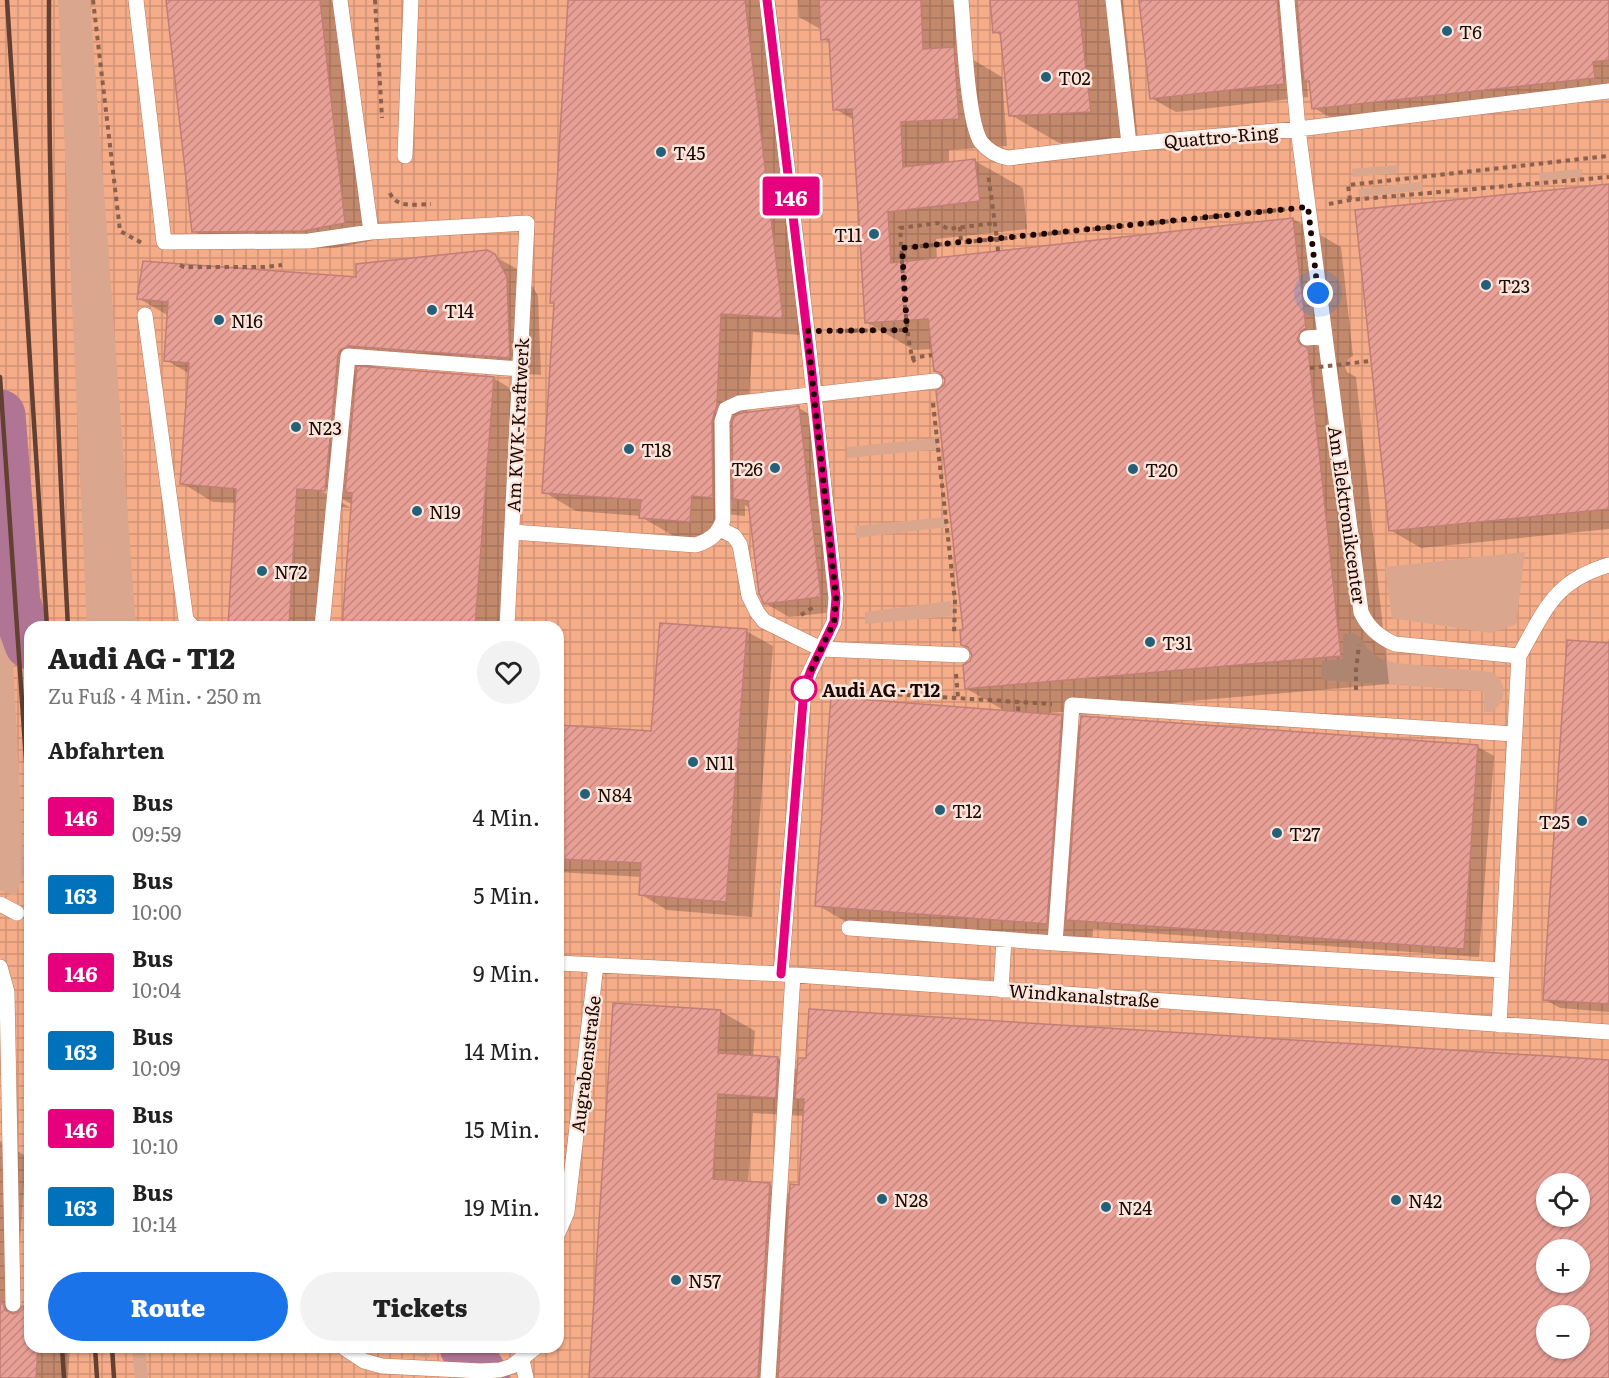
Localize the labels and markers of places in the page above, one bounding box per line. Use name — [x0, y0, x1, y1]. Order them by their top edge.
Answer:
place label: T6 — [1459, 18, 1482, 45]
marker: T6 — [1440, 24, 1454, 38]
place label: T02 — [1058, 64, 1091, 91]
marker: T02 — [1039, 70, 1053, 84]
place label: T45 — [673, 139, 705, 166]
marker: T45 — [654, 145, 668, 159]
place label: T11 — [834, 221, 862, 248]
marker: T11 — [867, 227, 881, 241]
place label: T23 — [1498, 272, 1530, 299]
marker: T23 — [1479, 278, 1493, 292]
place label: T14 — [444, 297, 474, 324]
marker: T14 — [425, 303, 439, 317]
place label: N16 — [231, 307, 263, 334]
marker: N16 — [212, 313, 226, 327]
place label: N23 — [308, 414, 342, 441]
marker: N23 — [289, 420, 303, 434]
place label: T18 — [641, 436, 672, 463]
marker: T18 — [622, 442, 636, 456]
place label: T26 — [731, 455, 763, 482]
place label: T20 — [1145, 456, 1178, 483]
marker: T26 — [768, 461, 782, 475]
marker: T20 — [1126, 462, 1140, 476]
place label: N19 — [429, 498, 461, 525]
marker: N19 — [410, 504, 424, 518]
place label: N72 — [274, 558, 307, 585]
marker: N72 — [255, 564, 269, 578]
place label: T31 — [1162, 629, 1192, 656]
marker: T31 — [1143, 635, 1157, 649]
marker: Audi AG - T12 — [791, 676, 817, 702]
place label: Audi AG - T12 — [822, 676, 940, 703]
place label: N11 — [705, 749, 735, 776]
marker: N11 — [686, 755, 700, 769]
place label: N84 — [597, 781, 632, 808]
marker: N84 — [578, 787, 592, 801]
place label: T12 — [952, 797, 982, 824]
marker: T12 — [933, 803, 947, 817]
place label: T25 — [1538, 808, 1570, 835]
marker: T25 — [1575, 814, 1589, 828]
place label: T27 — [1289, 820, 1320, 847]
marker: T27 — [1270, 826, 1284, 840]
place label: N28 — [894, 1186, 928, 1213]
place label: N42 — [1408, 1187, 1442, 1214]
marker: N28 — [875, 1192, 889, 1206]
marker: N42 — [1389, 1193, 1403, 1207]
place label: N24 — [1118, 1194, 1152, 1221]
marker: N24 — [1099, 1200, 1113, 1214]
place label: N57 — [688, 1267, 721, 1294]
marker: N57 — [669, 1273, 683, 1287]

